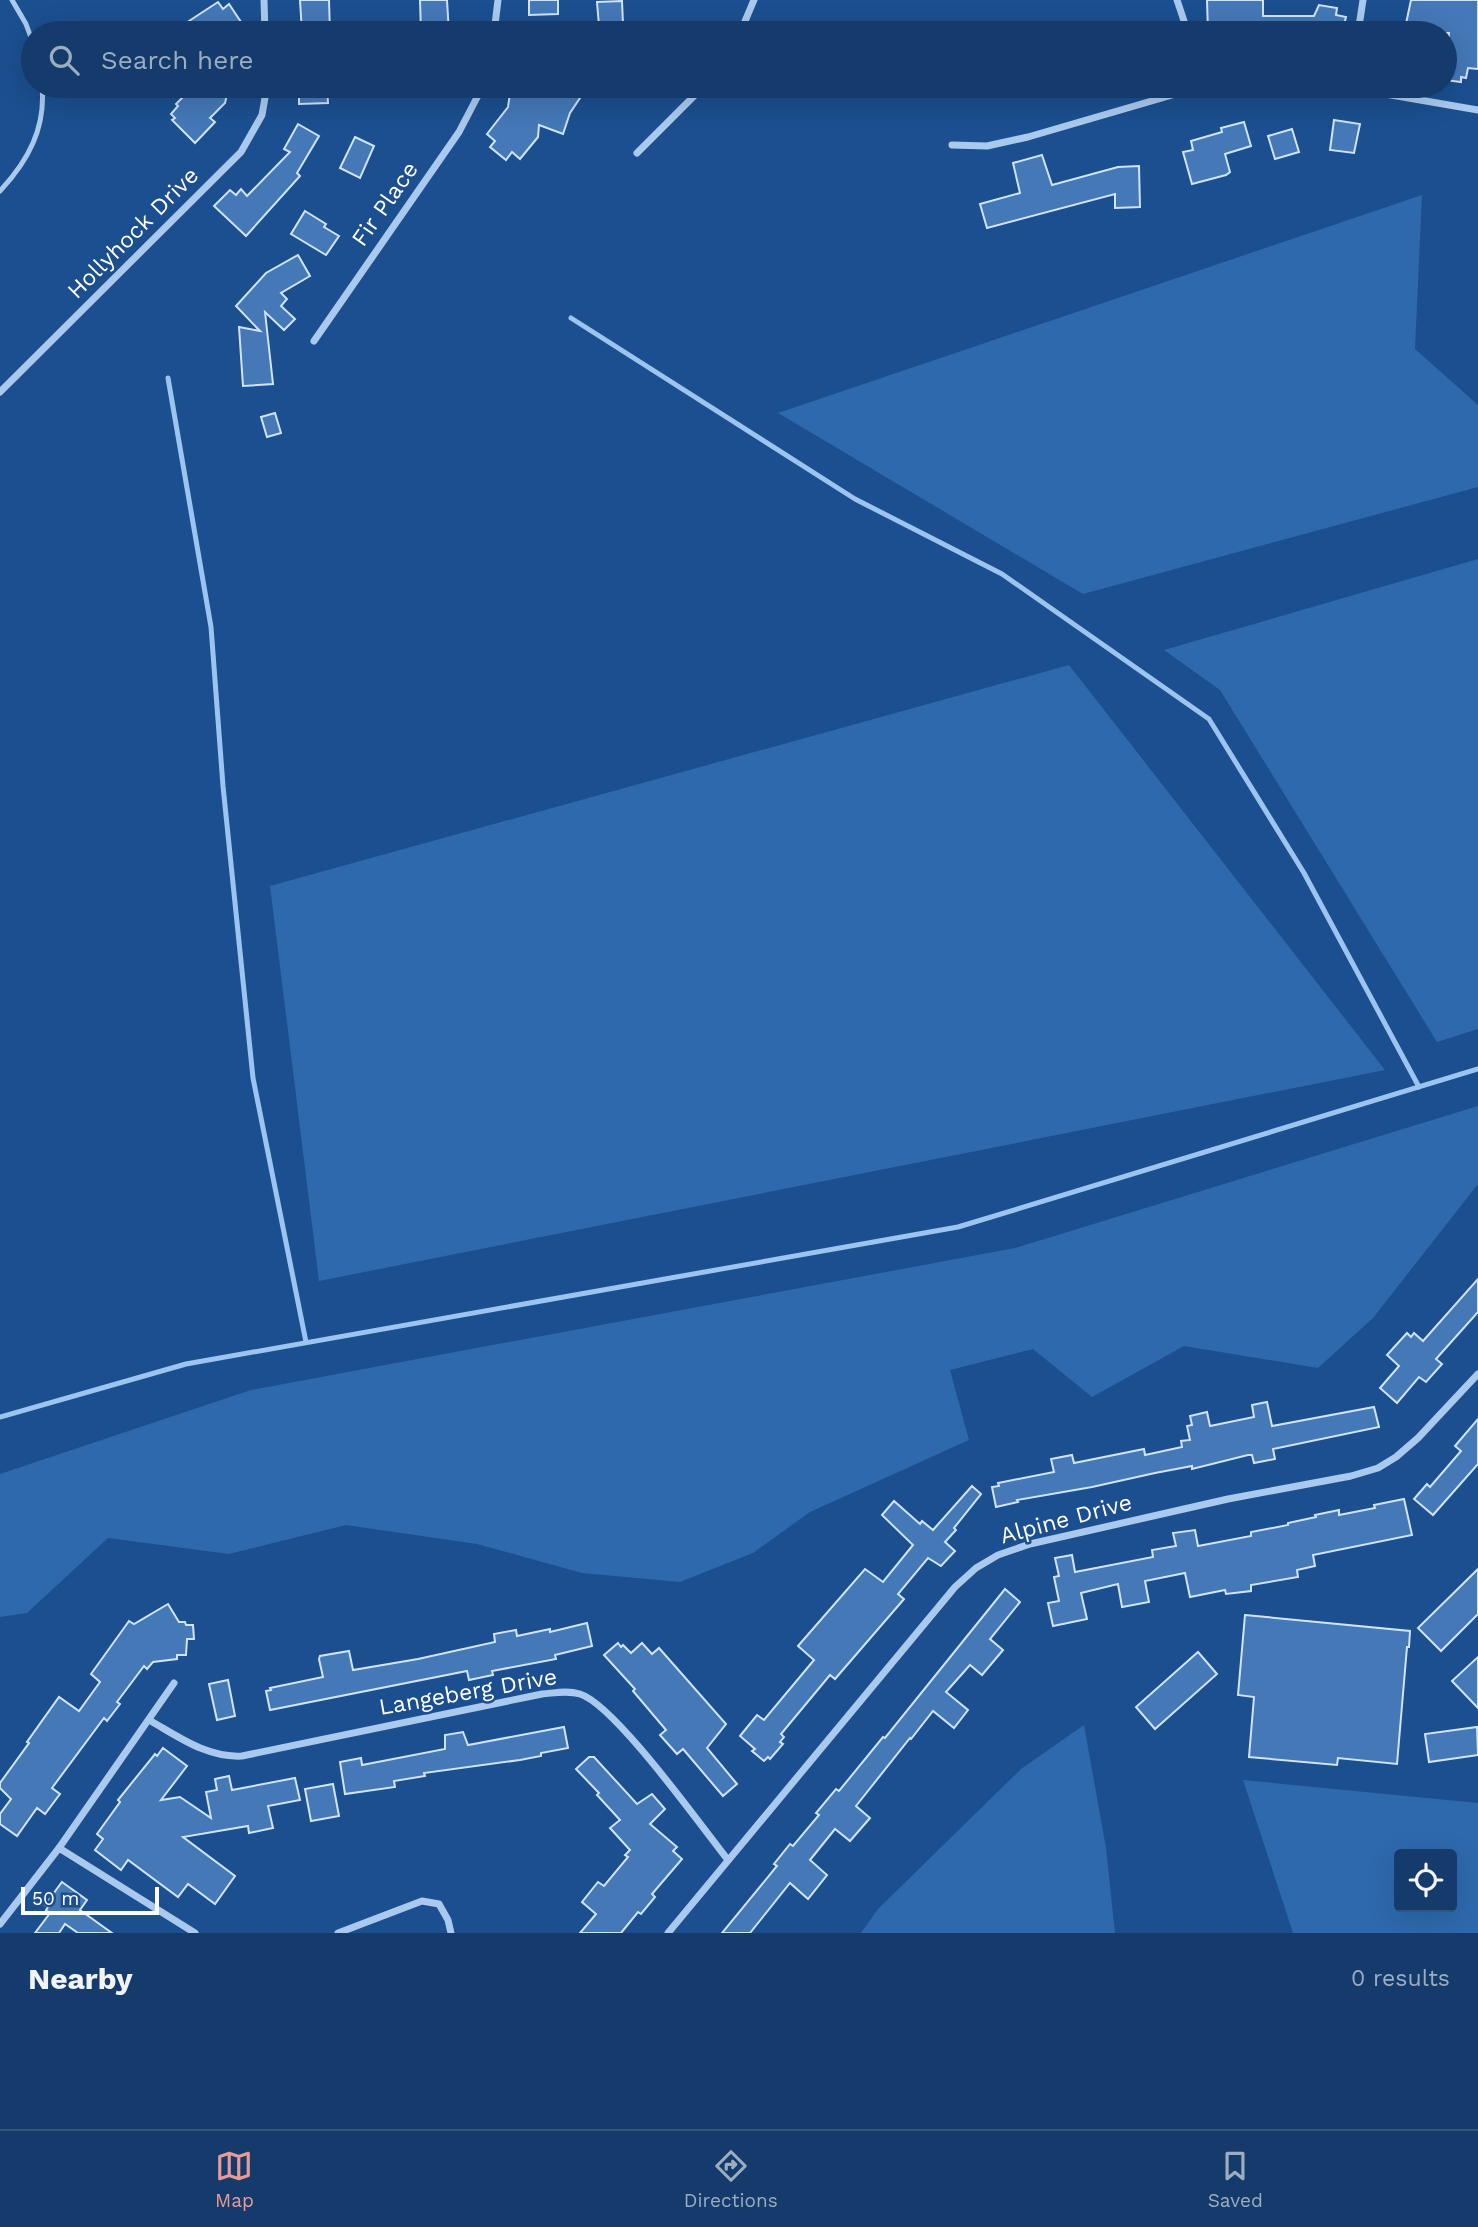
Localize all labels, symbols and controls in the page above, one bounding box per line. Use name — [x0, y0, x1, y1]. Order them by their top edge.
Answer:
search box — [21, 21, 1457, 98]
icon: search — [45, 41, 83, 79]
text: Search here — [101, 45, 253, 75]
street label: Fir Place — [346, 156, 424, 252]
street label: Hollyhock Drive — [62, 162, 204, 304]
street label: Alpine Drive — [997, 1488, 1135, 1550]
street label: Langeberg Drive — [377, 1663, 559, 1721]
map controls — [1394, 1849, 1457, 1912]
button: locate — [1394, 1849, 1457, 1912]
scale bar — [21, 1884, 159, 1916]
text: 50 m — [32, 1887, 79, 1910]
text: Nearby — [28, 1961, 133, 1996]
text: 0 results — [1351, 1965, 1450, 1992]
tab: Map — [215, 2147, 254, 2212]
tab: Directions — [684, 2147, 778, 2212]
tab: Saved — [1208, 2147, 1263, 2212]

